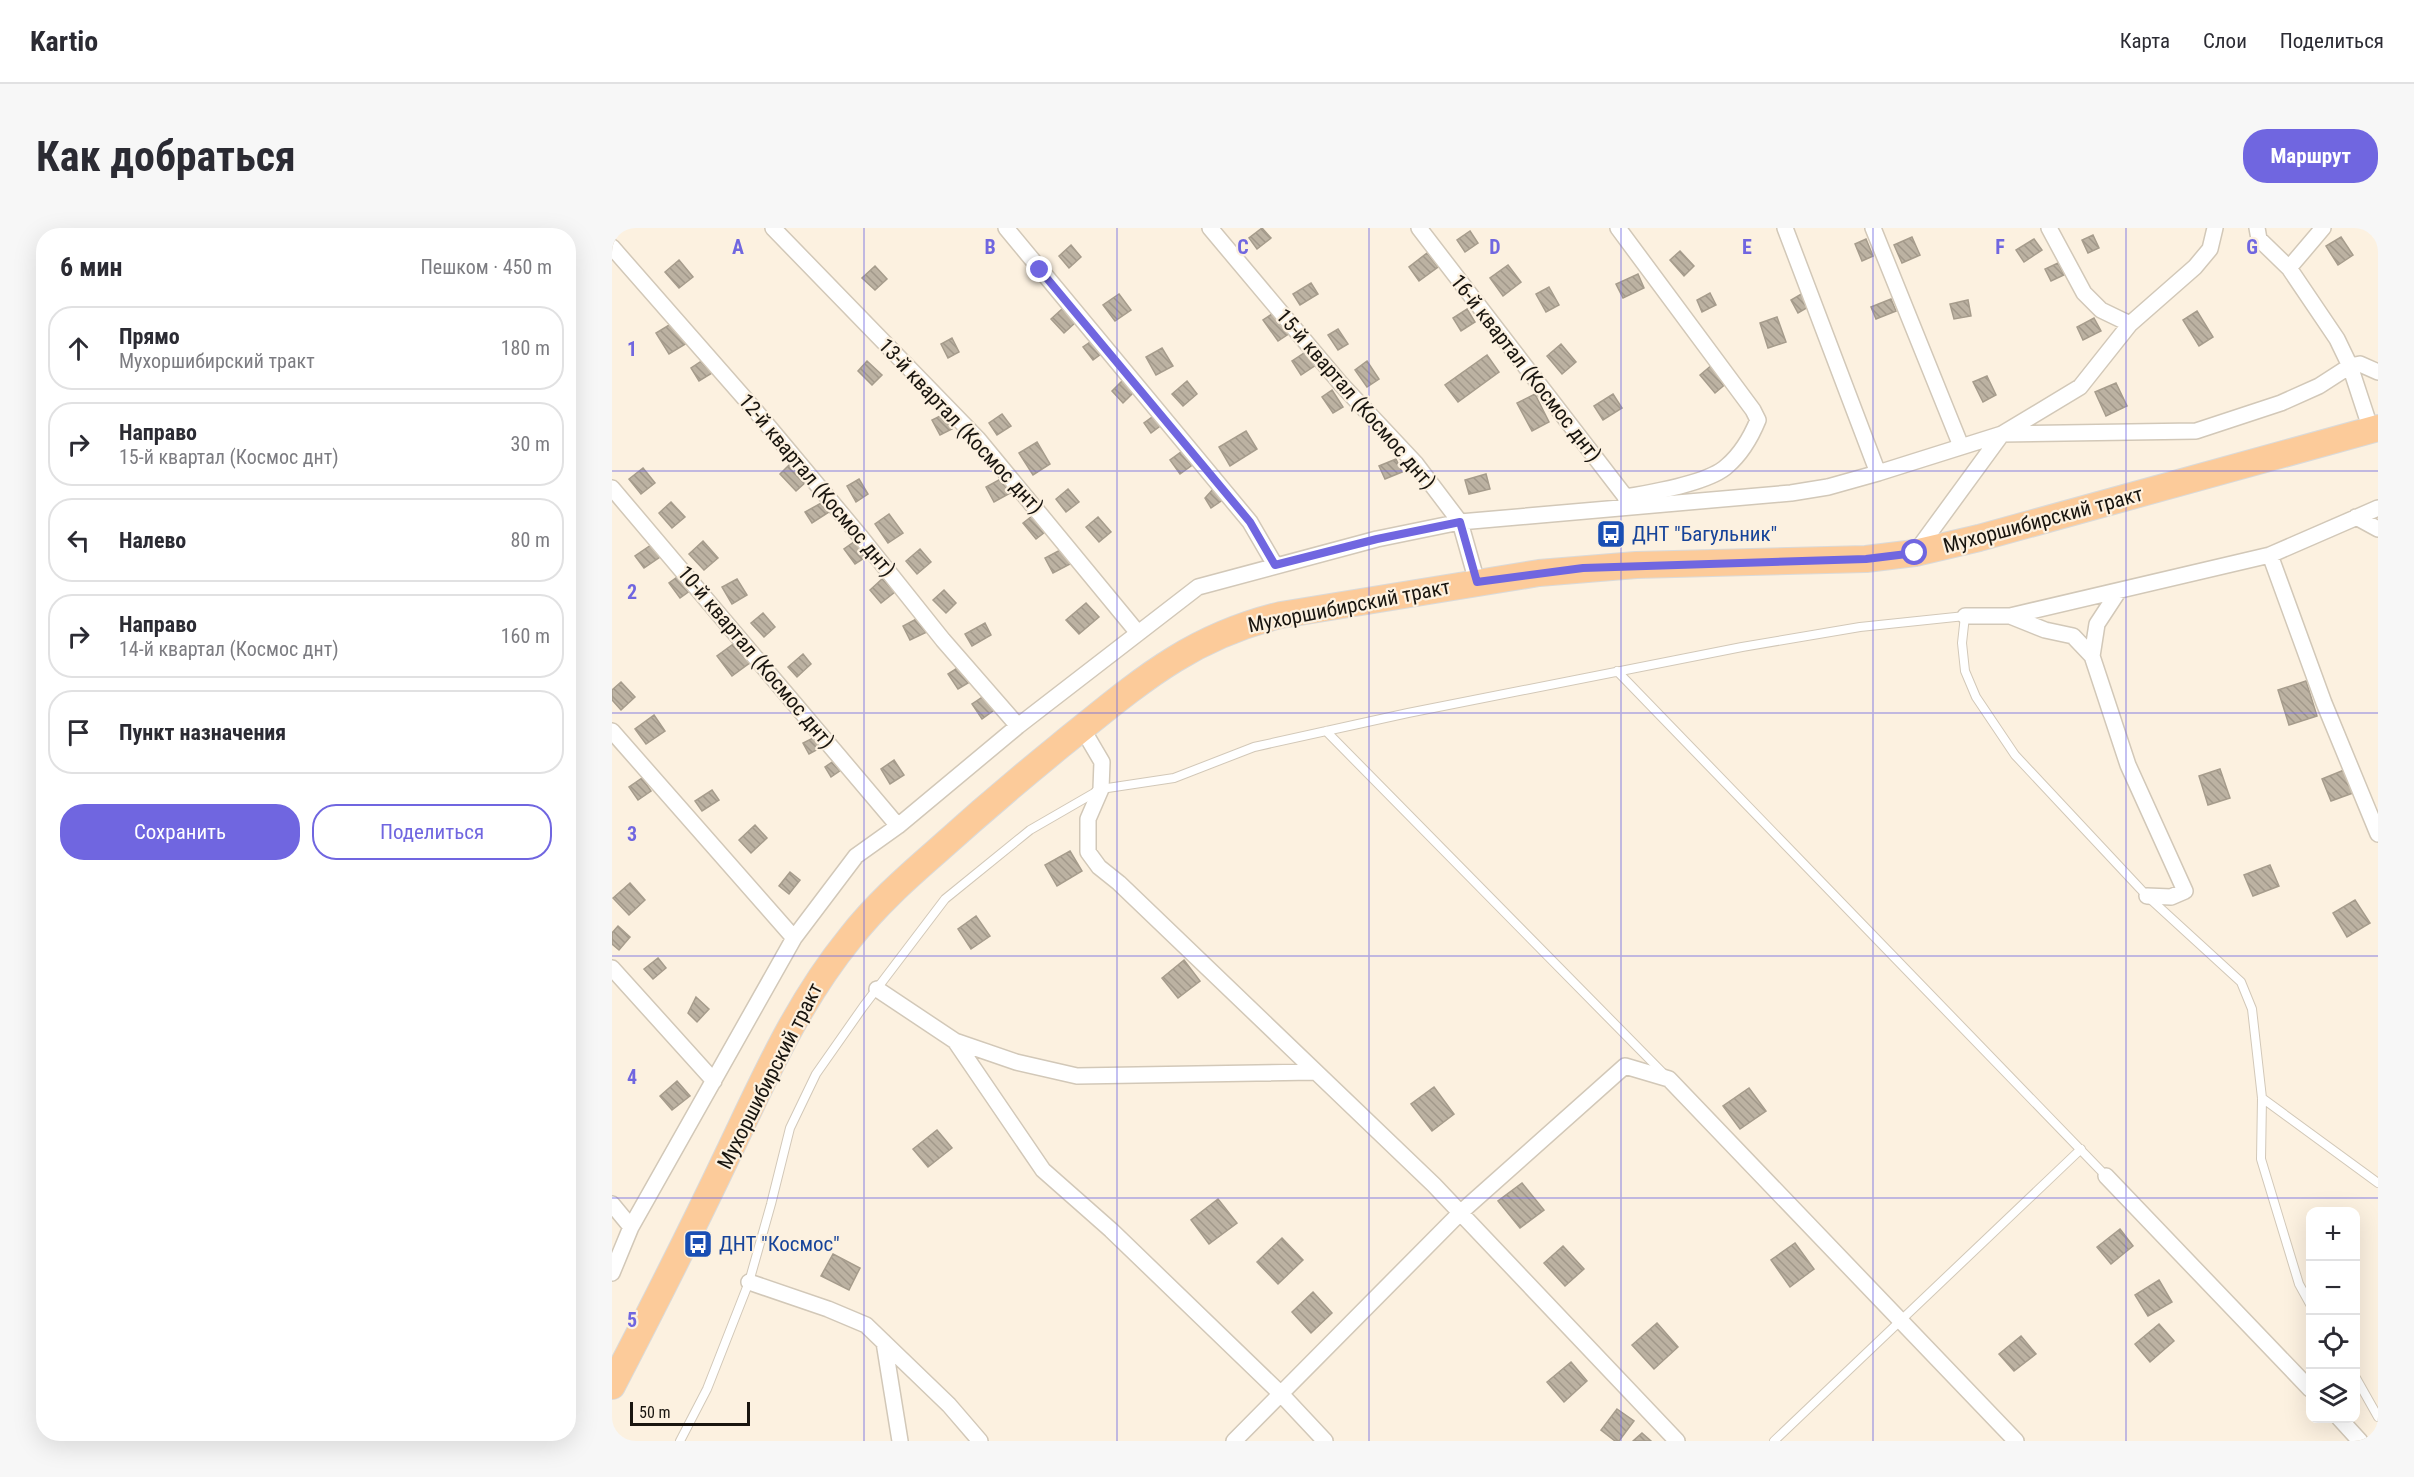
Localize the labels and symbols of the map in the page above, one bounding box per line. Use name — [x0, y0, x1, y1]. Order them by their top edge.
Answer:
text: A — [732, 235, 744, 259]
text: B — [984, 235, 996, 259]
text: C — [1237, 235, 1249, 259]
text: D — [1489, 235, 1501, 259]
text: E — [1742, 235, 1752, 259]
text: F — [1995, 235, 2005, 259]
text: G — [2246, 235, 2258, 259]
route end — [1026, 256, 1052, 282]
street label: 16-й квартал (Космос днт) — [1446, 270, 1606, 466]
street label: 15-й квартал (Космос днт) — [1271, 304, 1441, 494]
street label: 13-й квартал (Космос днт) — [874, 333, 1048, 519]
text: 1 — [627, 337, 637, 361]
street label: 12-й квартал (Космос днт) — [734, 389, 900, 581]
street label: Мухоршибирский тракт — [1941, 482, 2145, 558]
bus stop icon: ДНТ "Багульник" — [1595, 518, 1627, 550]
place label: ДНТ "Багульник" — [1632, 522, 1777, 546]
route start — [1901, 539, 1927, 565]
street label: 10-й квартал (Космос днт) — [673, 561, 839, 753]
street label: Мухоршибирский тракт — [1246, 575, 1452, 637]
text: 2 — [627, 580, 637, 604]
text: 3 — [627, 822, 637, 846]
street label: Мухоршибирский тракт — [713, 979, 827, 1173]
text: 4 — [627, 1065, 637, 1089]
bus stop icon: ДНТ "Космос" — [682, 1228, 714, 1260]
place label: ДНТ "Космос" — [719, 1232, 840, 1256]
text: 5 — [627, 1308, 637, 1332]
scale bar — [630, 1399, 750, 1426]

